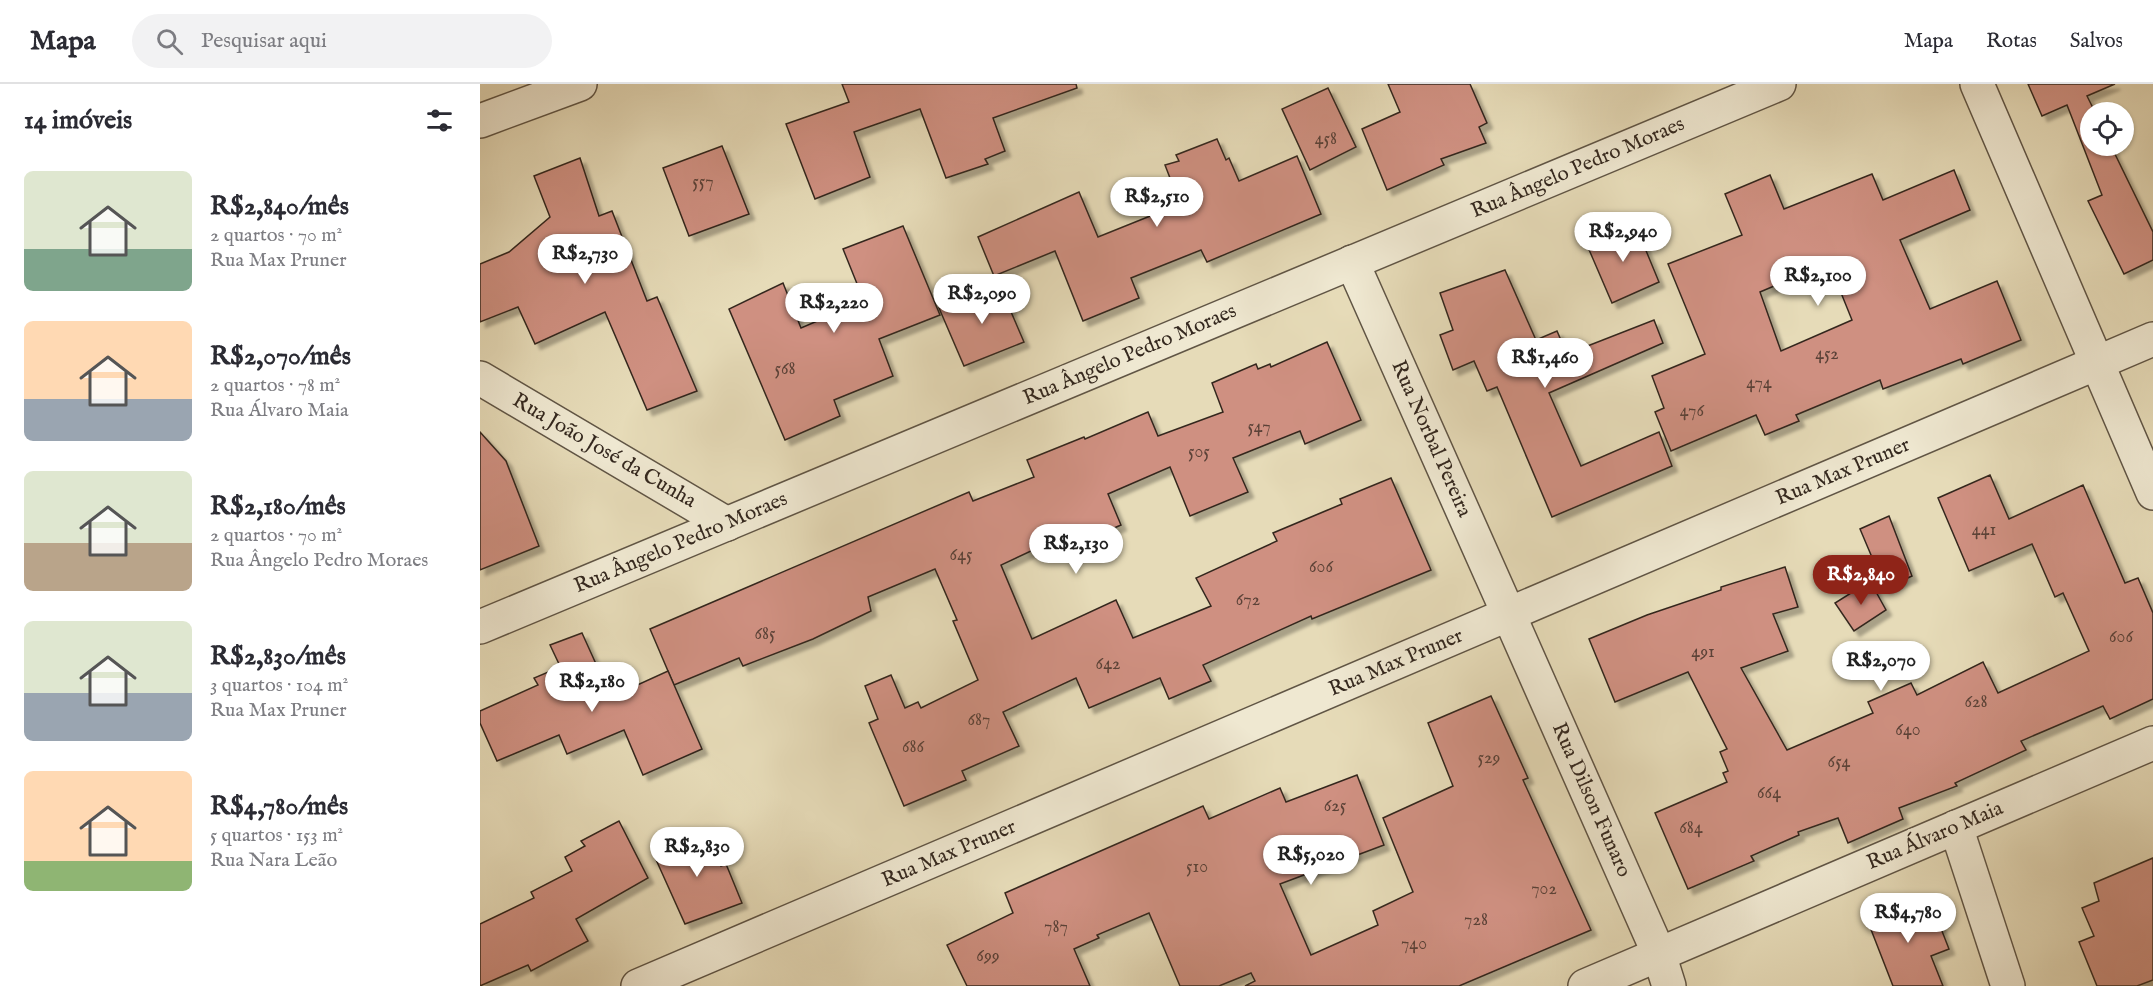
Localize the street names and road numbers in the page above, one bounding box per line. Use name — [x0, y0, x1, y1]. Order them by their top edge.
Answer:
street label: Rua Ângelo Pedro Moraes — [1467, 110, 1689, 225]
street label: Rua Ângelo Pedro Moraes — [1019, 297, 1241, 412]
street label: Rua Norbal Pereira — [1384, 356, 1478, 522]
street label: Rua João José da Cunha — [507, 387, 702, 515]
street label: Rua Max Pruner — [1772, 431, 1915, 512]
street label: Rua Ângelo Pedro Moraes — [570, 485, 792, 600]
street label: Rua Max Pruner — [1325, 622, 1468, 703]
street label: Rua Dilson Funaro — [1545, 718, 1637, 882]
street label: Rua Álvaro Maia — [1862, 794, 2008, 877]
street label: Rua Max Pruner — [878, 813, 1021, 894]

